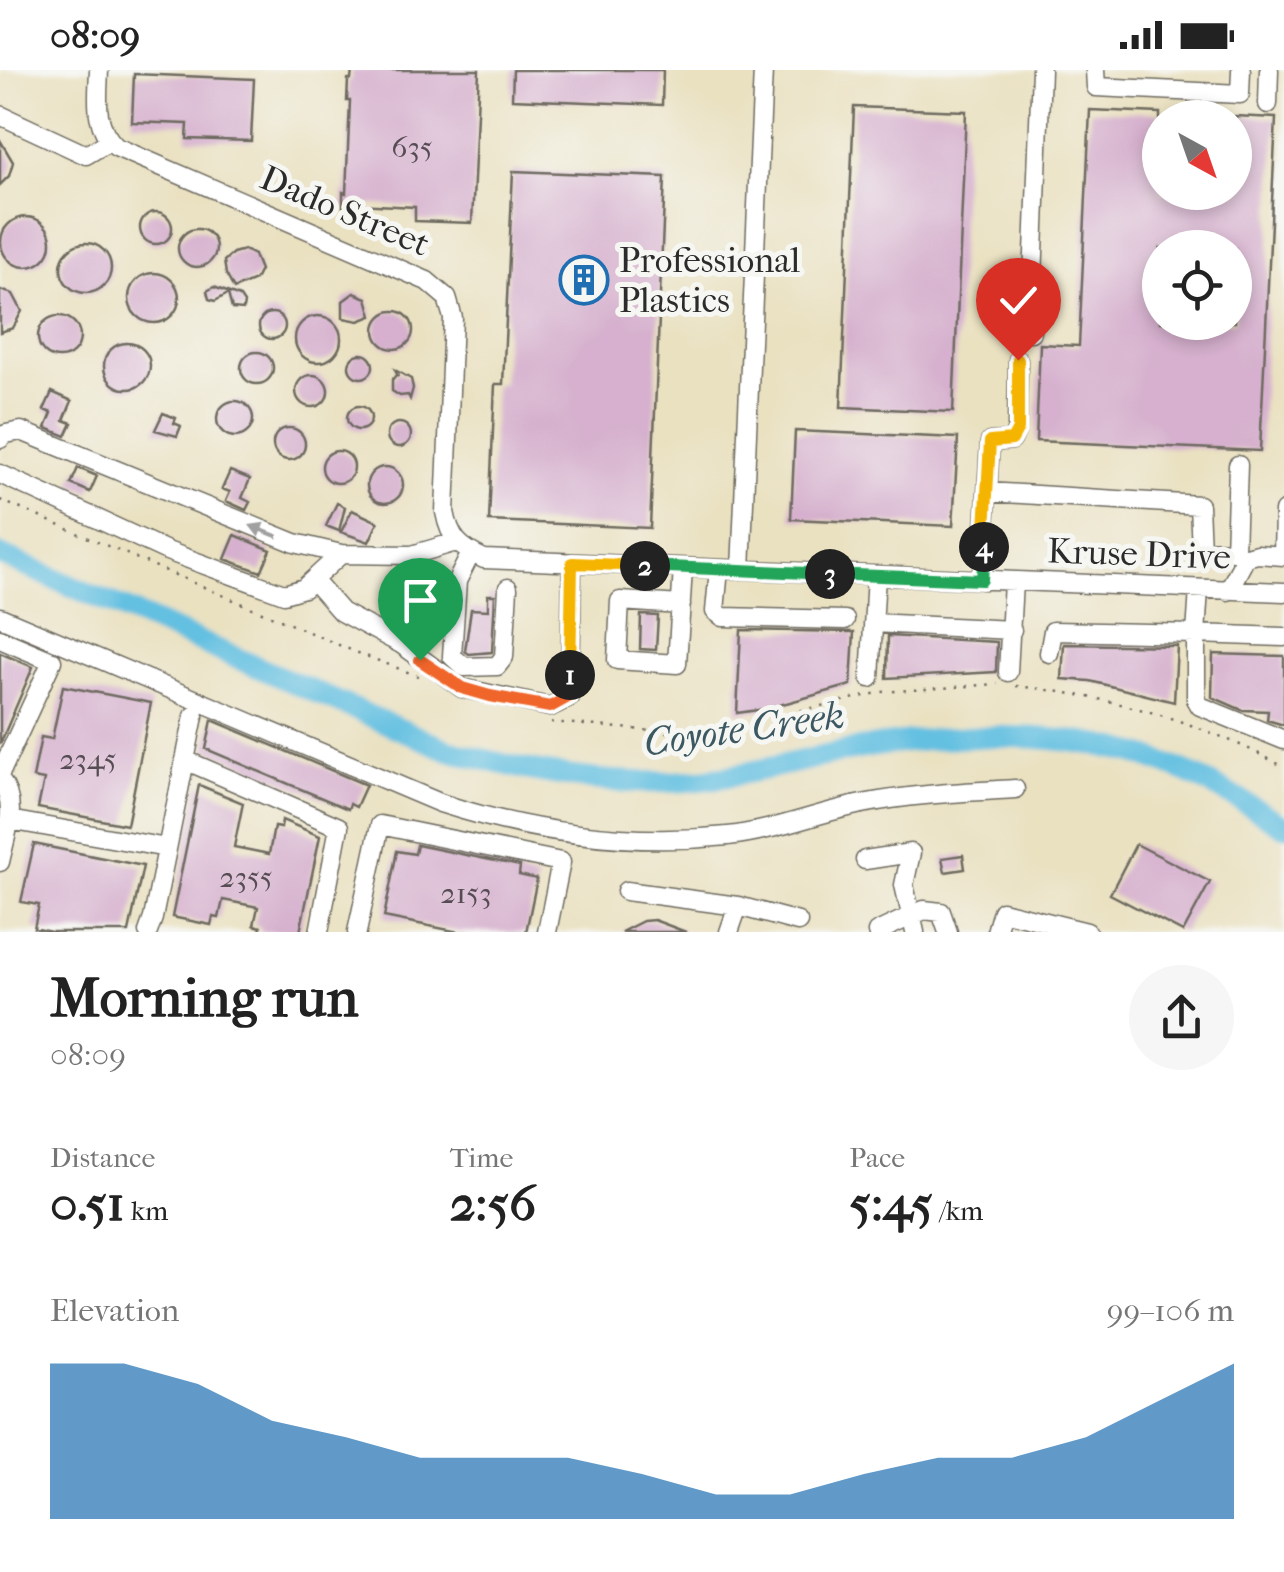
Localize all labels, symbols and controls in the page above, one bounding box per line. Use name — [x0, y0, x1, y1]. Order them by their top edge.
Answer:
text: 08:09 — [50, 13, 140, 58]
north arrow — [1142, 100, 1252, 210]
map controls — [1142, 100, 1252, 340]
house number: 635 — [391, 130, 433, 165]
street label: Dado Street — [254, 157, 436, 265]
button: locate — [1142, 230, 1252, 340]
place label: Professional Plastics — [619, 240, 801, 321]
building icon: Professional Plastics — [558, 254, 610, 306]
pin — [976, 258, 1061, 361]
icon: check — [991, 273, 1046, 328]
one-way arrow — [249, 522, 279, 538]
pin: 4 — [959, 522, 1009, 572]
text: 4 — [976, 530, 992, 563]
street label: Kruse Drive — [1047, 530, 1231, 578]
pin: 2 — [620, 541, 670, 591]
text: 2 — [638, 549, 652, 582]
pin: 3 — [805, 549, 855, 599]
text: 3 — [824, 557, 836, 590]
pin — [378, 558, 463, 661]
icon: arrive — [393, 573, 448, 628]
pin: 1 — [545, 650, 595, 700]
text: 1 — [565, 658, 575, 691]
water label: Coyote Creek — [641, 693, 847, 765]
house number: 2345 — [59, 742, 117, 777]
house number: 2355 — [219, 860, 273, 895]
house number: 2153 — [440, 876, 492, 911]
button: share — [1129, 965, 1234, 1070]
text: Morning run — [50, 966, 358, 1030]
text: 08:09 — [50, 1036, 126, 1073]
text: Distance — [50, 1141, 155, 1174]
text: Time — [450, 1141, 513, 1174]
text: Pace — [849, 1141, 905, 1174]
text: 0.51 — [50, 1174, 125, 1233]
text: 2:56 — [450, 1174, 536, 1233]
text: 5:45 — [849, 1174, 933, 1233]
text: km — [125, 1194, 168, 1227]
text: /km — [933, 1194, 983, 1227]
text: Elevation — [50, 1292, 179, 1329]
text: 99–106 m — [1107, 1292, 1234, 1329]

